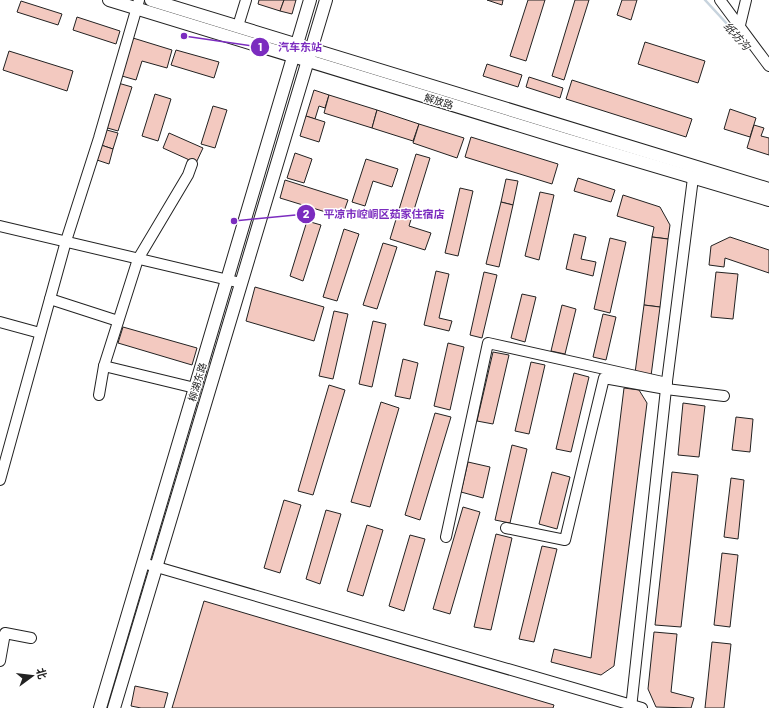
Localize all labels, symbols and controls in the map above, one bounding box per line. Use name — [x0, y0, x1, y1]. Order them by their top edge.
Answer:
water label: 纸坊沟 — [722, 19, 754, 53]
callout: 汽车东站 — [250, 36, 330, 59]
text: 1 — [258, 39, 262, 53]
text: 汽车东站 — [278, 40, 322, 53]
street label: 解放路 — [423, 91, 455, 111]
callout: 平凉市崆峒区茹家住宿店 — [296, 202, 453, 225]
text: 2 — [303, 206, 310, 220]
text: 平凉市崆峒区茹家住宿店 — [324, 207, 445, 220]
street label: 柳湖东路 — [185, 361, 209, 403]
north arrow — [12, 656, 52, 696]
text: 北 — [34, 666, 50, 680]

